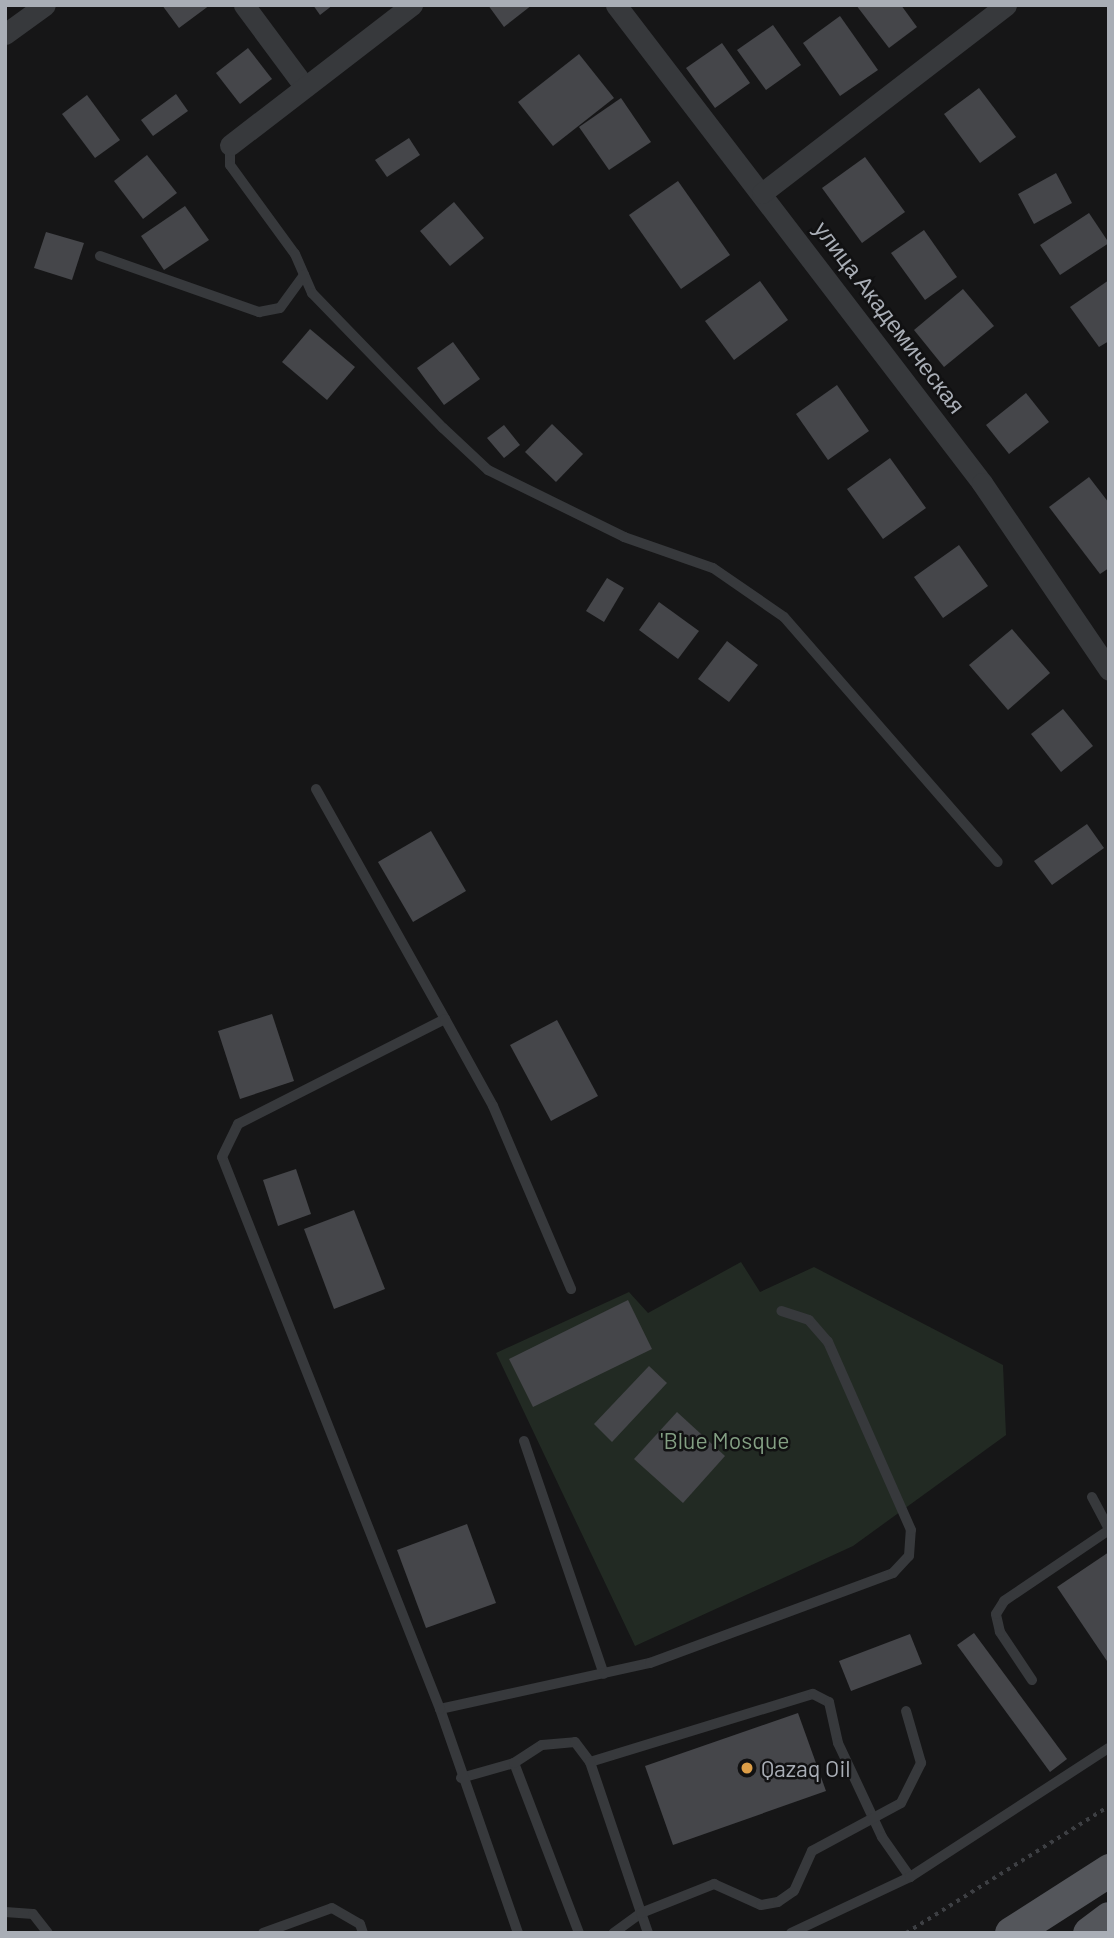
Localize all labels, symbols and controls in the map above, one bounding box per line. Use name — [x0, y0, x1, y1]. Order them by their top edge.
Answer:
street label: улица Академическая — [809, 215, 971, 419]
park label: 'Blue Mosque — [660, 1426, 790, 1454]
place label: Qazaq Oil — [761, 1754, 851, 1782]
marker: Qazaq Oil — [739, 1760, 755, 1776]

